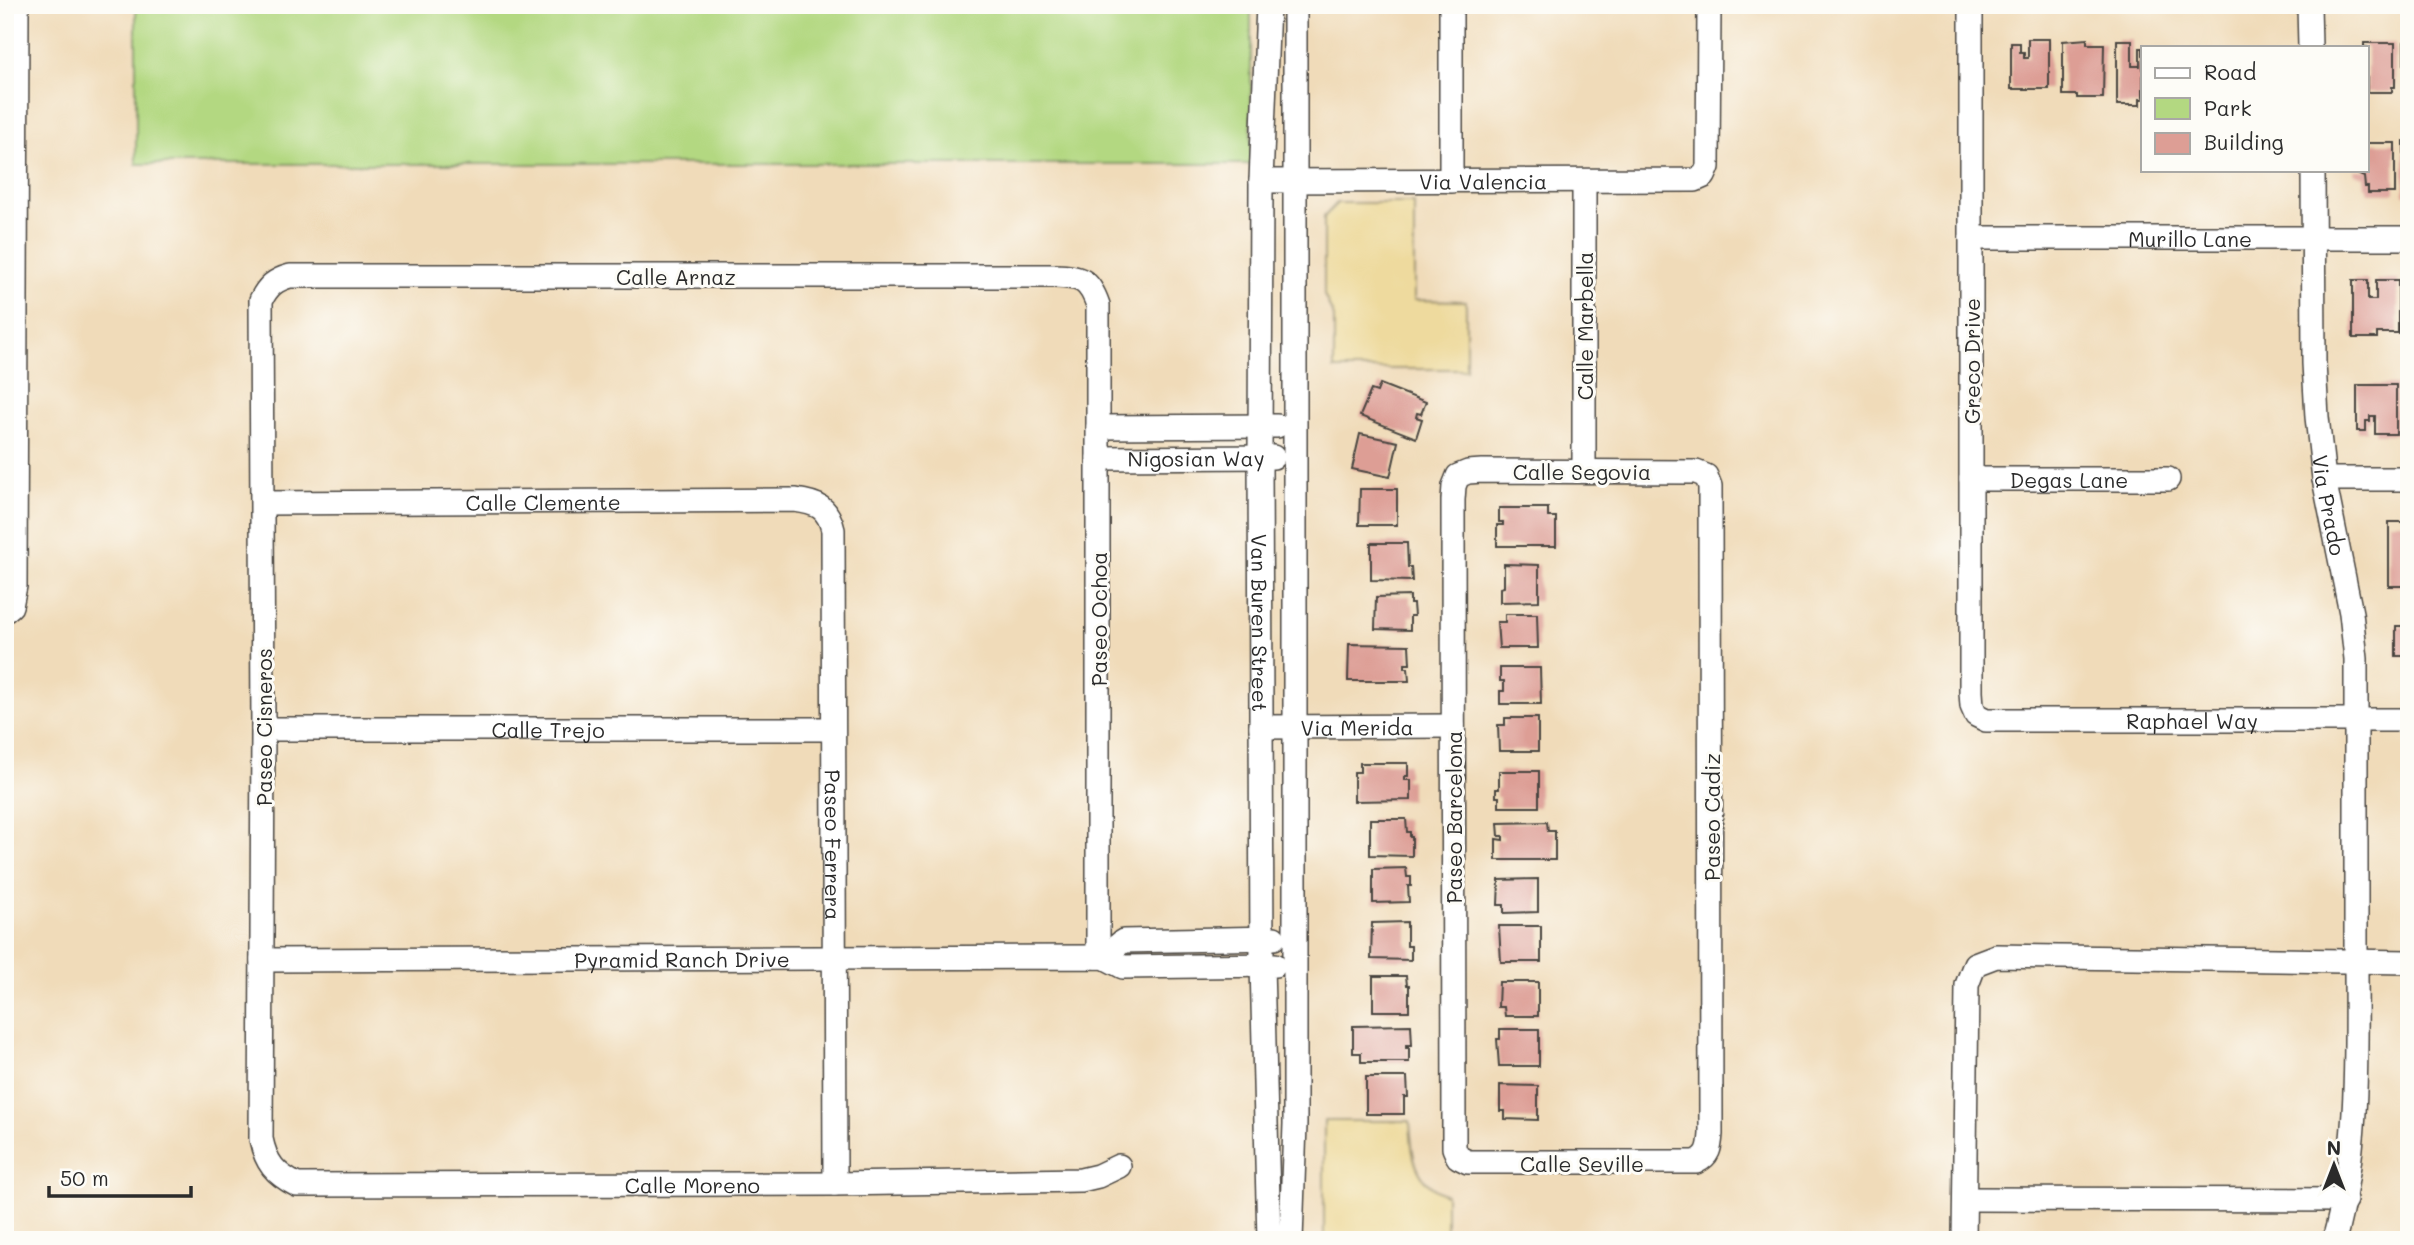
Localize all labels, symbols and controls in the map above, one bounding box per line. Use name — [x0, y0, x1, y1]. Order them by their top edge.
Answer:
legend — [2141, 46, 2368, 172]
text: Road — [2204, 58, 2256, 85]
text: Park — [2204, 94, 2252, 121]
text: Building — [2204, 128, 2284, 155]
street label: Via Valencia — [1419, 167, 1547, 194]
street label: Murillo Lane — [2128, 225, 2252, 252]
street label: Calle Marbella — [1571, 252, 1598, 400]
street label: Calle Arnaz — [616, 263, 736, 290]
street label: Greco Drive — [1958, 298, 1985, 424]
street label: Nigosian Way — [1127, 444, 1265, 471]
street label: Via Prado — [2308, 453, 2353, 558]
street label: Calle Segovia — [1513, 458, 1651, 485]
street label: Degas Lane — [2010, 466, 2128, 493]
street label: Calle Clemente — [465, 487, 621, 515]
street label: Van Buren Street — [1247, 534, 1275, 712]
street label: Paseo Ochoa — [1085, 552, 1112, 686]
street label: Paseo Cisneros — [250, 648, 277, 806]
street label: Raphael Way — [2126, 707, 2258, 734]
street label: Via Merida — [1300, 713, 1414, 740]
street label: Calle Trejo — [491, 716, 605, 743]
street label: Paseo Barcelona — [1440, 731, 1467, 903]
street label: Paseo Cadiz — [1698, 753, 1725, 881]
street label: Paseo Ferrera — [820, 769, 848, 920]
street label: Pyramid Ranch Drive — [574, 945, 790, 972]
north arrow — [2298, 1130, 2368, 1200]
text: N — [2327, 1135, 2341, 1160]
street label: Calle Seville — [1520, 1150, 1644, 1177]
scale bar — [49, 1154, 191, 1198]
text: 50 m — [60, 1164, 109, 1191]
street label: Calle Moreno — [625, 1171, 760, 1198]

